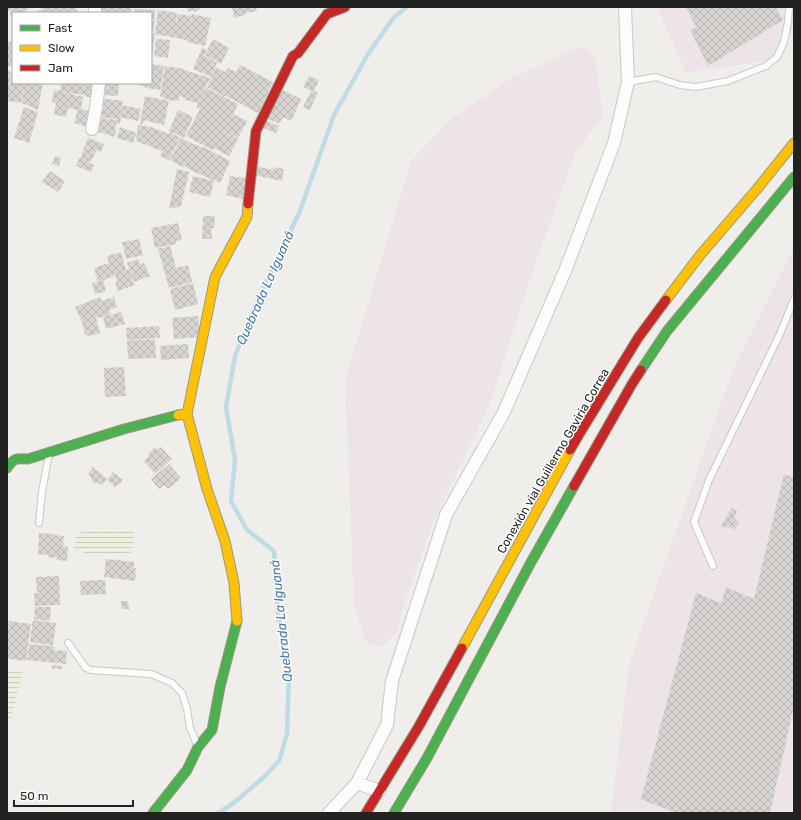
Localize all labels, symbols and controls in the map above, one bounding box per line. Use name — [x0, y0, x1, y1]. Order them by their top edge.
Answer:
legend — [12, 12, 152, 84]
text: Fast — [48, 21, 72, 35]
text: Slow — [48, 41, 75, 55]
text: Jam — [48, 61, 73, 75]
water label: Quebrada La Iguaná — [233, 228, 298, 348]
street label: Conexión vial Guillermo Gaviria Correa — [494, 366, 612, 556]
water label: Quebrada La Iguaná — [267, 559, 296, 683]
scale bar — [14, 782, 133, 808]
text: 50 m — [20, 789, 48, 803]

